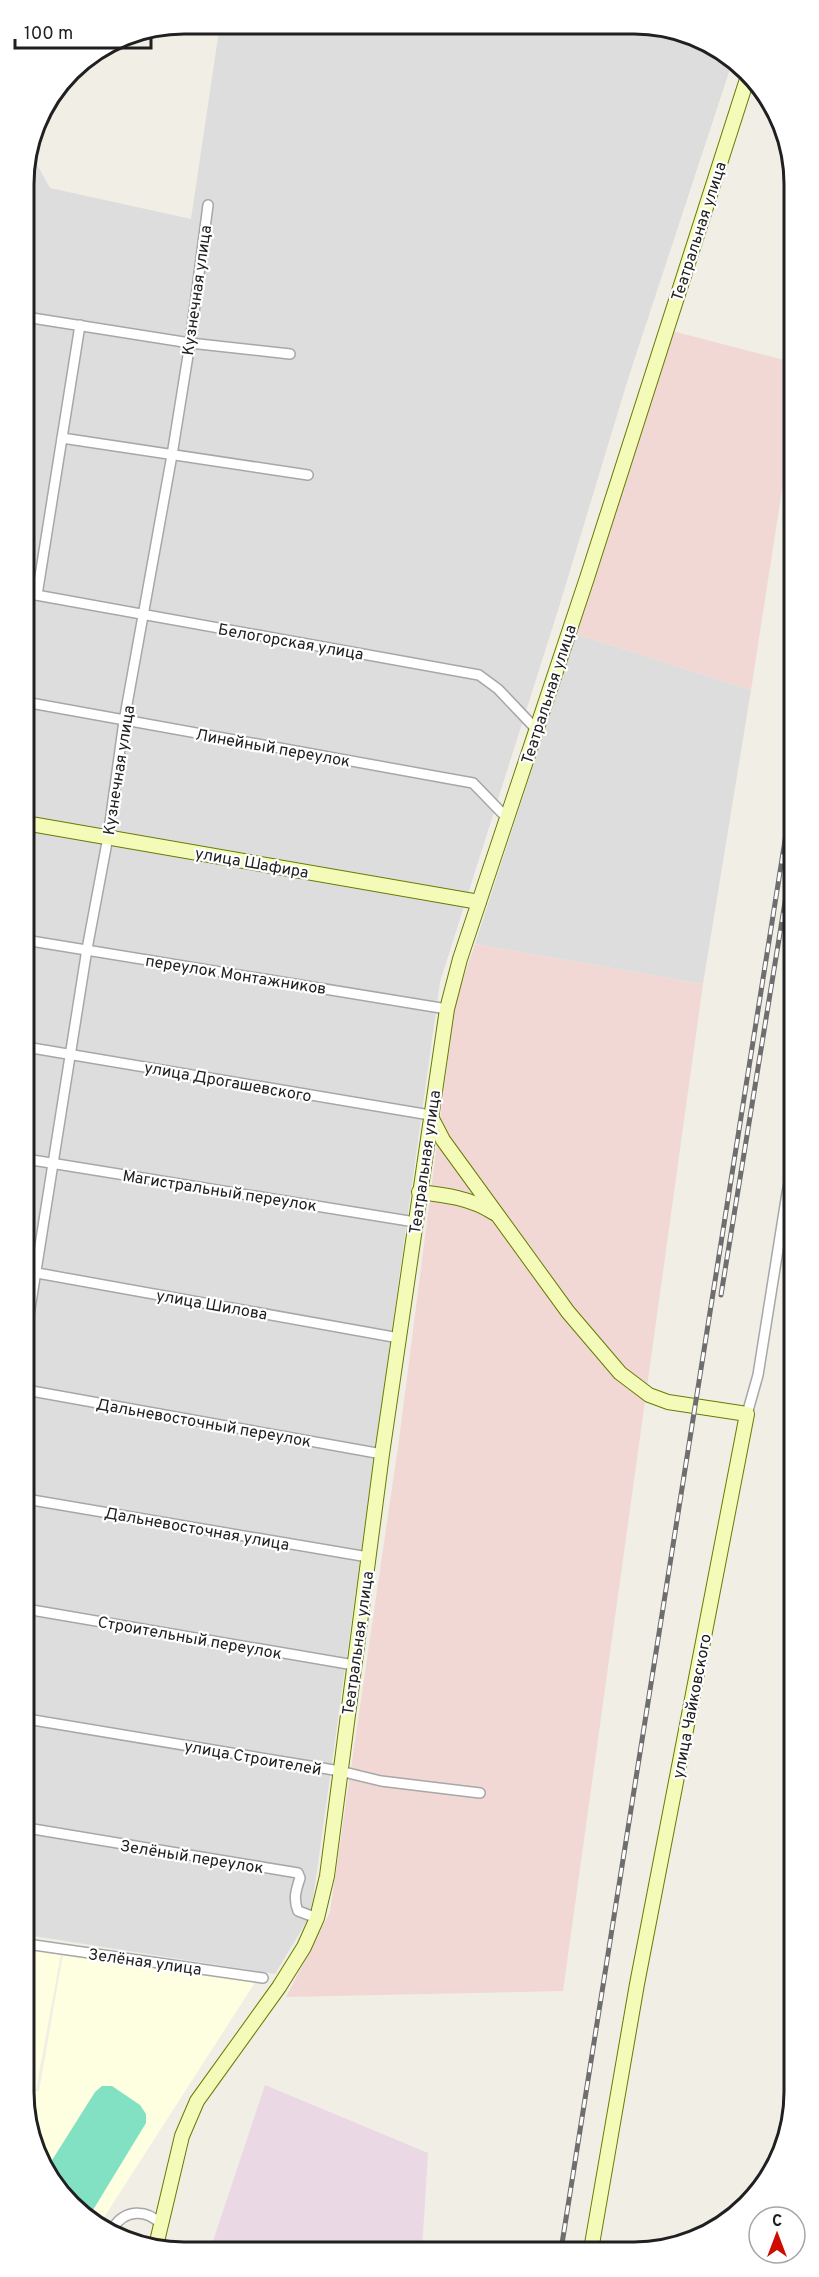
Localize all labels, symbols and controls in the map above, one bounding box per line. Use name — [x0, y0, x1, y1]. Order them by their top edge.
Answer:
scale bar — [15, 12, 152, 50]
text: 100 m — [24, 23, 73, 46]
street label: Театральная улица — [668, 159, 732, 304]
street label: Кузнечная улица — [179, 224, 217, 357]
street label: Белогорская улица — [216, 620, 365, 666]
street label: Театральная улица — [518, 622, 582, 767]
street label: Кузнечная улица — [100, 704, 140, 837]
street label: Линейный переулок — [194, 725, 352, 772]
street label: улица Шафира — [193, 844, 310, 884]
street label: переулок Монтажников — [144, 952, 328, 1000]
street label: улица Дрогашевского — [142, 1058, 313, 1108]
street label: Театральная улица — [406, 1089, 446, 1236]
street label: Магистральный переулок — [121, 1167, 318, 1217]
street label: улица Шилова — [155, 1286, 269, 1326]
street label: Дальневосточный переулок — [95, 1395, 313, 1453]
street label: Дальневосточная улица — [103, 1504, 291, 1556]
street label: Театральная улица — [339, 1570, 379, 1717]
street label: Строительный переулок — [96, 1613, 283, 1665]
street label: улица Чайковского — [669, 1632, 717, 1780]
street label: улица Строителей — [182, 1737, 323, 1781]
street label: Зелёный переулок — [119, 1837, 265, 1879]
street label: Зелёная улица — [87, 1945, 203, 1981]
north arrow — [747, 2205, 807, 2265]
text: С — [772, 2212, 782, 2232]

